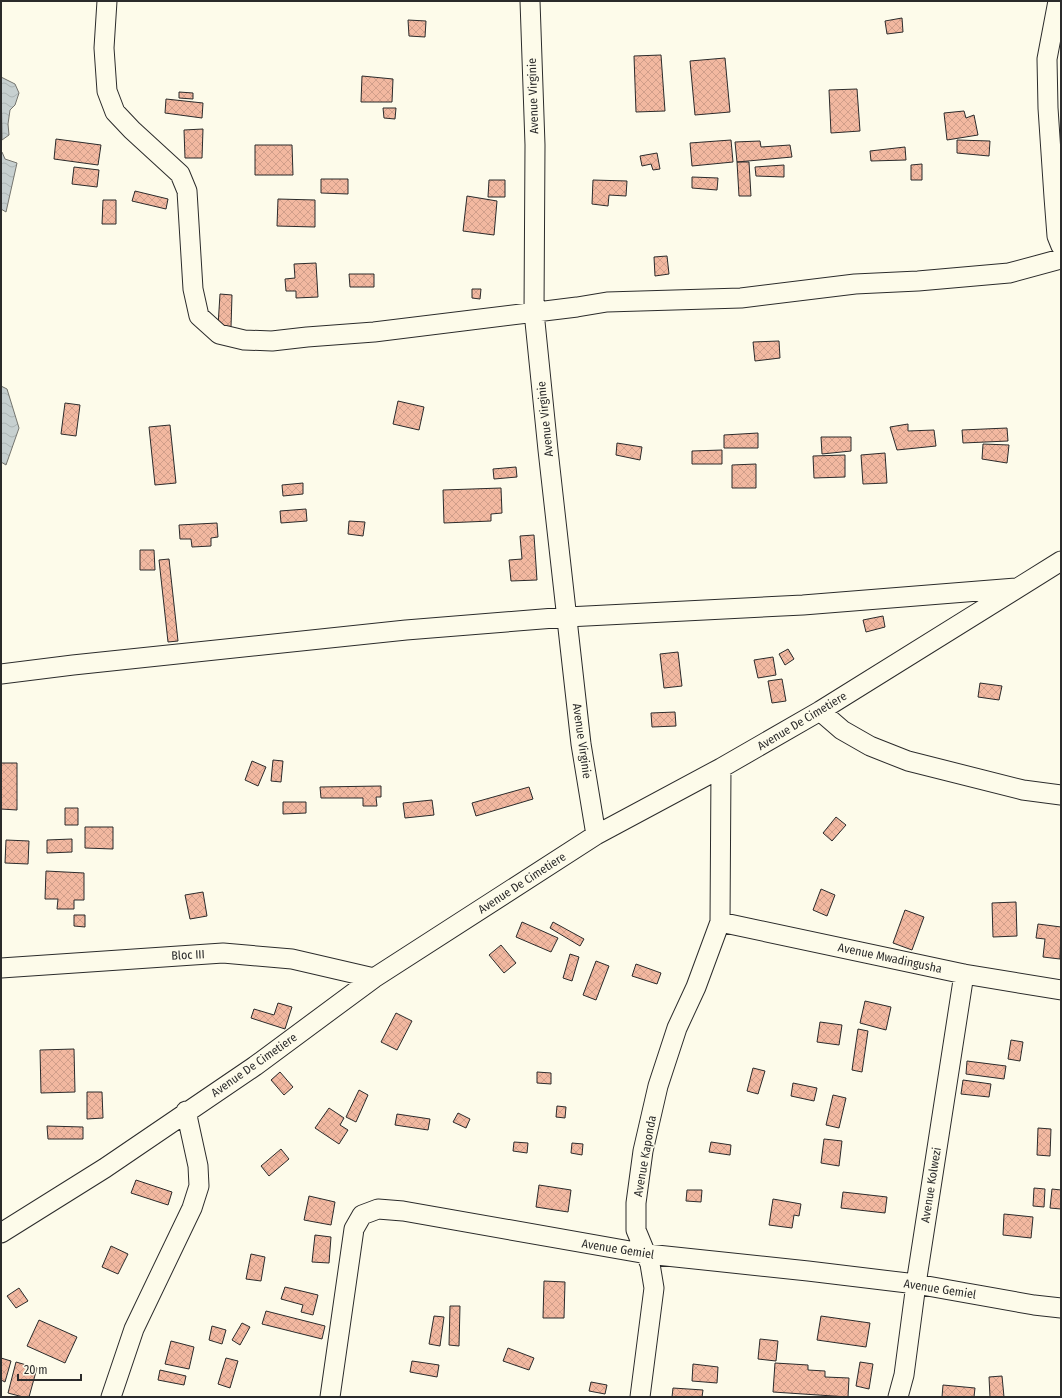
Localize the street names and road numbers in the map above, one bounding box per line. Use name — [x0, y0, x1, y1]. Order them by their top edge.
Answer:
street label: Avenue Virginie — [525, 58, 541, 134]
street label: Avenue Virginie — [534, 380, 556, 458]
street label: Avenue De Cimetiere — [755, 689, 849, 753]
street label: Avenue Virginie — [570, 702, 594, 780]
street label: Avenue De Cimetiere — [476, 849, 568, 917]
street label: Avenue Mwadingusha — [837, 940, 943, 976]
street label: Bloc III — [171, 947, 205, 963]
street label: Avenue De Cimetiere — [208, 1030, 300, 1100]
street label: Avenue Kaponda — [631, 1114, 659, 1198]
street label: Avenue Kolwezi — [918, 1146, 944, 1224]
street label: Avenue Gemiel — [581, 1236, 655, 1262]
street label: Avenue Gemiel — [903, 1276, 977, 1302]

